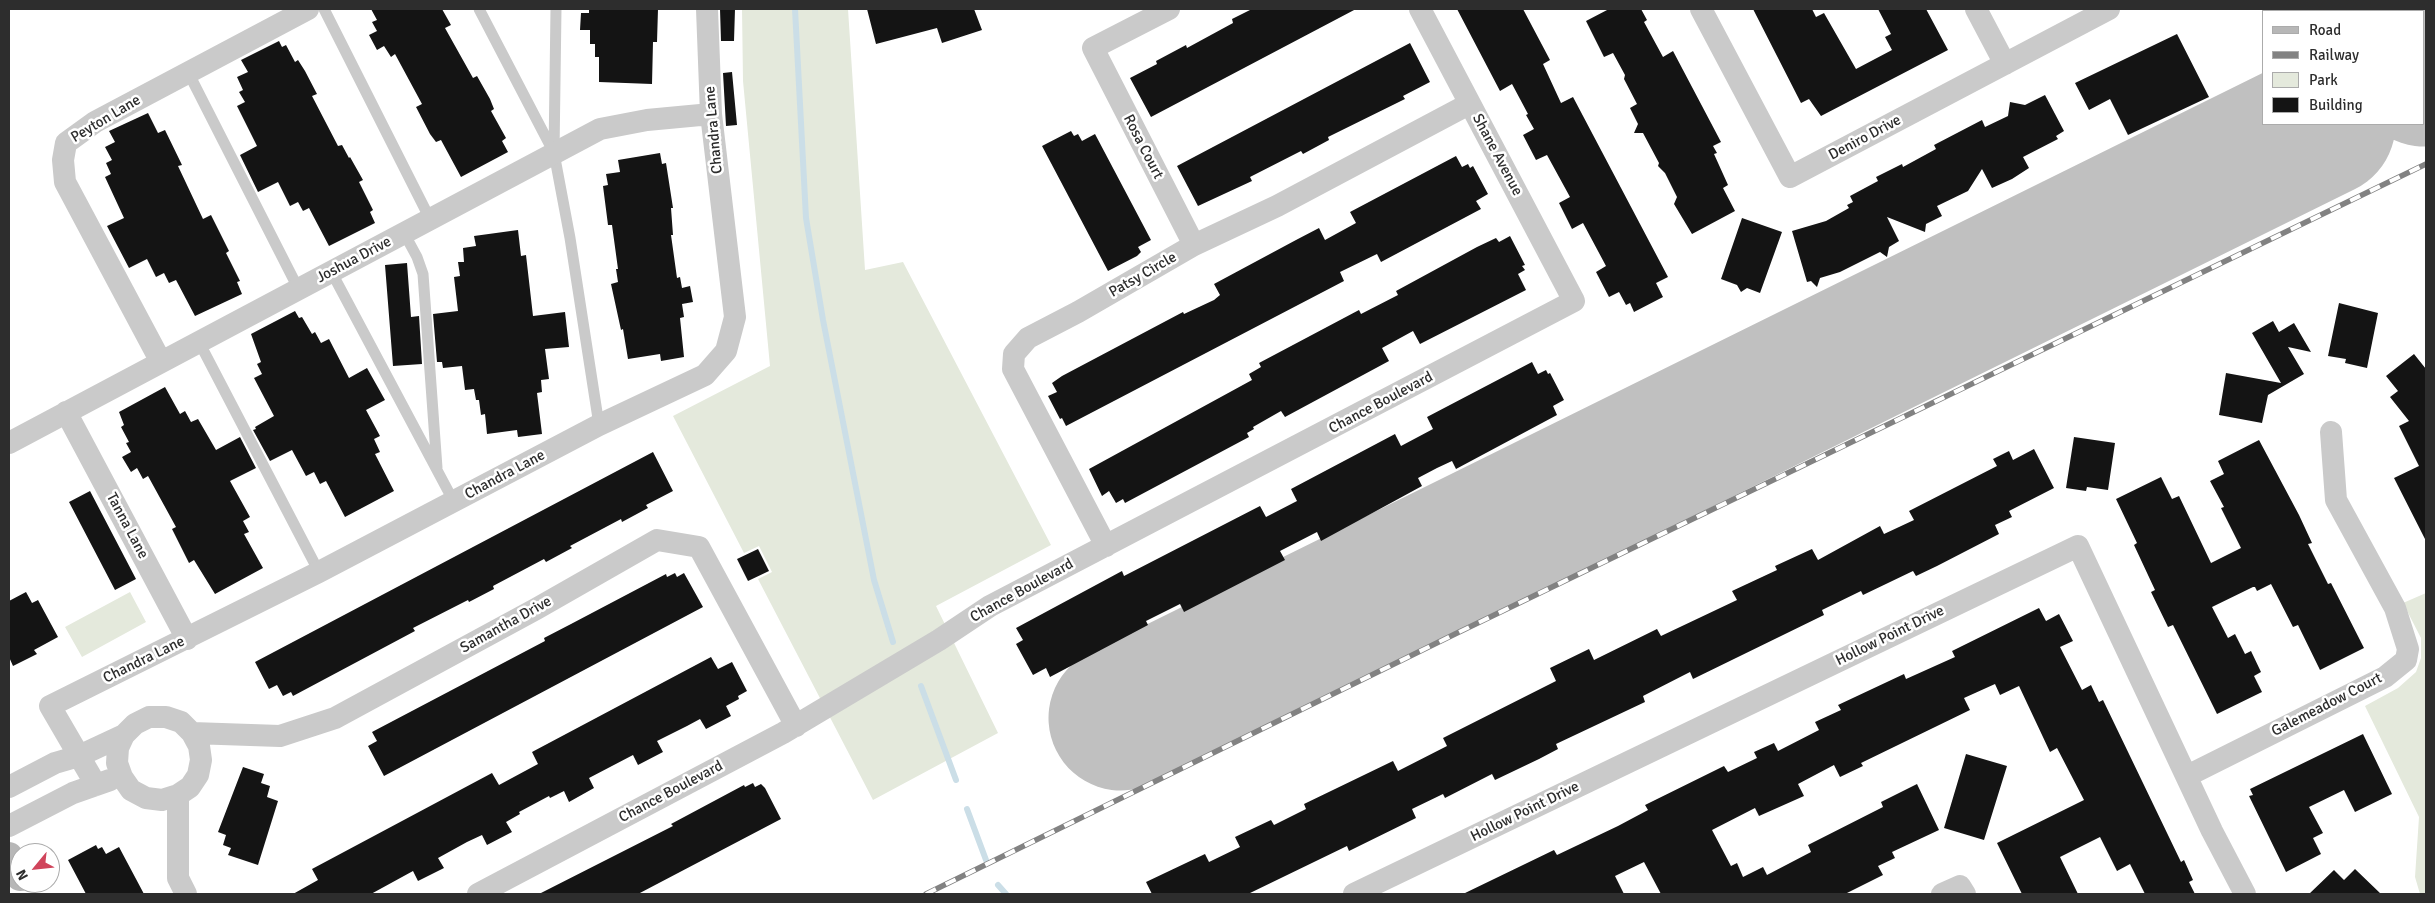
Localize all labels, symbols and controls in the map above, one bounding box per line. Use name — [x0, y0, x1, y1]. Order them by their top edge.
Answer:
legend — [2262, 10, 2425, 125]
text: Road — [2309, 21, 2341, 39]
text: Railway — [2309, 46, 2359, 64]
text: Park — [2309, 71, 2338, 89]
street label: Chandra Lane — [701, 85, 727, 175]
street label: Peyton Lane — [68, 91, 144, 147]
text: Building — [2309, 96, 2363, 114]
street label: Shane Avenue — [1468, 111, 1526, 199]
street label: Deniro Drive — [1826, 111, 1904, 165]
street label: Rosa Court — [1119, 112, 1167, 182]
street label: Joshua Drive — [314, 233, 394, 287]
street label: Patsy Circle — [1106, 248, 1180, 302]
street label: Chance Boulevard — [1326, 368, 1436, 438]
street label: Chandra Lane — [462, 446, 548, 504]
street label: Tanna Lane — [102, 490, 152, 562]
street label: Chance Boulevard — [967, 555, 1077, 627]
street label: Samantha Drive — [457, 593, 555, 657]
street label: Hollow Point Drive — [1833, 602, 1947, 670]
street label: Chandra Lane — [100, 633, 188, 687]
street label: Galemeadow Court — [2269, 669, 2385, 741]
street label: Chance Boulevard — [616, 757, 726, 827]
street label: Hollow Point Drive — [1468, 778, 1582, 846]
north arrow — [10, 843, 60, 893]
text: N — [12, 867, 32, 883]

